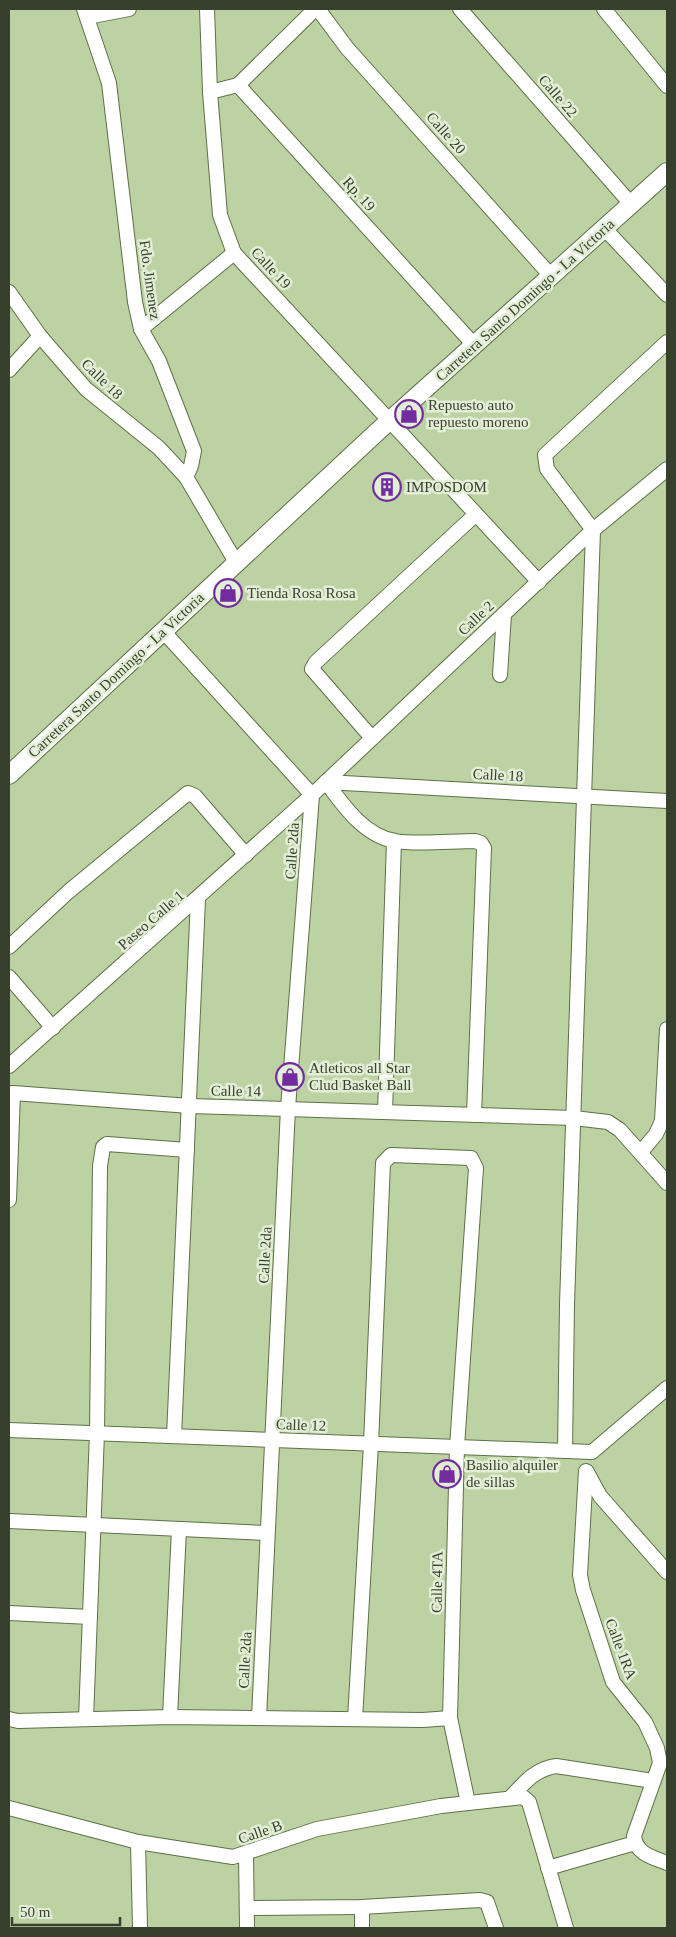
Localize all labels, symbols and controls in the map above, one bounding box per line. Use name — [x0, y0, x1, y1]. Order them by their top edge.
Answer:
street label: Calle 22 — [535, 72, 581, 120]
street label: Calle 20 — [423, 109, 469, 157]
street label: Rp. 19 — [340, 174, 378, 214]
street label: Carretera Santo Domingo - La Victoria — [433, 215, 618, 384]
street label: Fdo. Jimenez — [137, 239, 164, 321]
street label: Calle 19 — [248, 244, 294, 292]
street label: Calle 18 — [78, 356, 126, 402]
place label: Repuesto auto repuesto moreno — [428, 397, 528, 430]
shop icon: Repuesto auto repuesto moreno — [394, 399, 424, 429]
building icon: IMPOSDOM — [372, 472, 402, 502]
place label: IMPOSDOM — [406, 479, 487, 495]
shop icon: Tienda Rosa Rosa — [213, 578, 243, 608]
place label: Tienda Rosa Rosa — [247, 585, 356, 601]
street label: Carretera Santo Domingo - La Victoria — [25, 589, 207, 761]
street label: Calle 2 — [455, 598, 497, 638]
street label: Calle 18 — [472, 766, 524, 784]
street label: Calle 2da — [282, 822, 302, 880]
street label: Paseo Calle 1 — [115, 887, 187, 953]
place label: Atleticos all Star Clud Basket Ball — [309, 1060, 412, 1093]
shop icon: Atleticos all Star Clud Basket Ball — [275, 1062, 305, 1092]
street label: Calle 14 — [211, 1083, 262, 1099]
street label: Calle 2da — [256, 1226, 274, 1284]
street label: Calle 12 — [276, 1416, 326, 1434]
place label: Basilio alquiler de sillas — [466, 1457, 558, 1490]
shop icon: Basilio alquiler de sillas — [432, 1459, 462, 1489]
street label: Calle 4TA — [428, 1551, 446, 1613]
street label: Calle 1RA — [602, 1616, 640, 1682]
street label: Calle 2da — [236, 1631, 254, 1689]
street label: Calle B — [236, 1817, 284, 1847]
scale bar — [12, 1894, 120, 1926]
text: 50 m — [20, 1904, 51, 1920]

